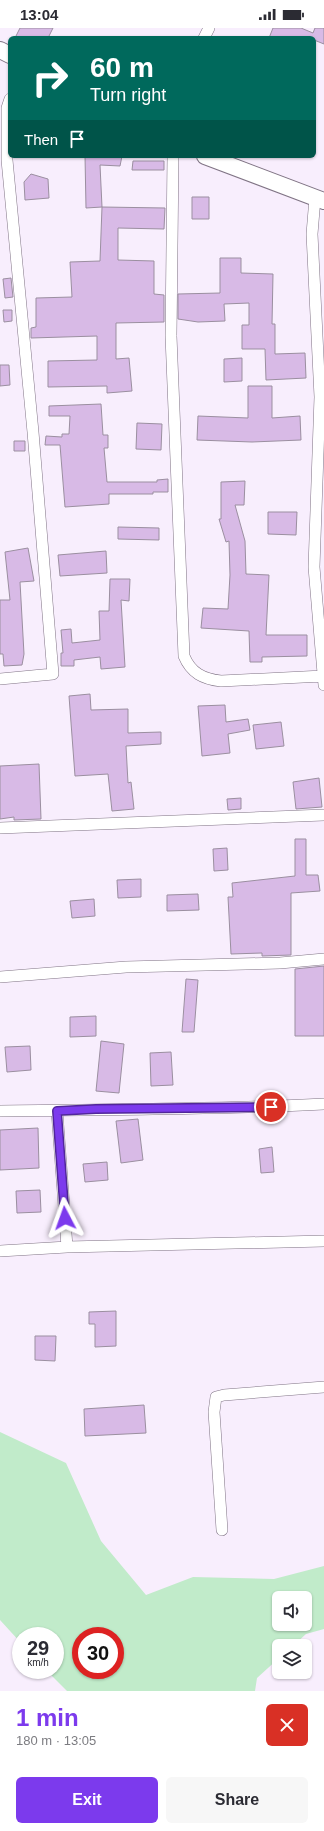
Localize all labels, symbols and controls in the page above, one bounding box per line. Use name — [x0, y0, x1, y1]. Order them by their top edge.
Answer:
text: 13:04 — [20, 6, 58, 23]
icon: right — [24, 52, 76, 104]
text: 60 m — [90, 52, 154, 83]
text: Turn right — [90, 85, 166, 105]
icon: arrive — [66, 128, 88, 150]
text: Then — [24, 131, 58, 148]
pin — [254, 1090, 288, 1124]
icon: arrive — [260, 1096, 282, 1118]
position arrow — [44, 1197, 86, 1239]
map controls — [272, 1591, 312, 1679]
button: sound — [272, 1591, 312, 1631]
speed limit sign: 30 — [72, 1627, 124, 1679]
text: 29 — [27, 1637, 49, 1659]
button: layers — [272, 1639, 312, 1679]
text: km/h — [27, 1657, 49, 1668]
text: 1 min — [16, 1704, 79, 1731]
button: close — [266, 1704, 308, 1746]
text: 180 m · 13:05 — [16, 1733, 96, 1748]
button: Exit — [16, 1777, 158, 1823]
button: Share — [166, 1777, 308, 1823]

